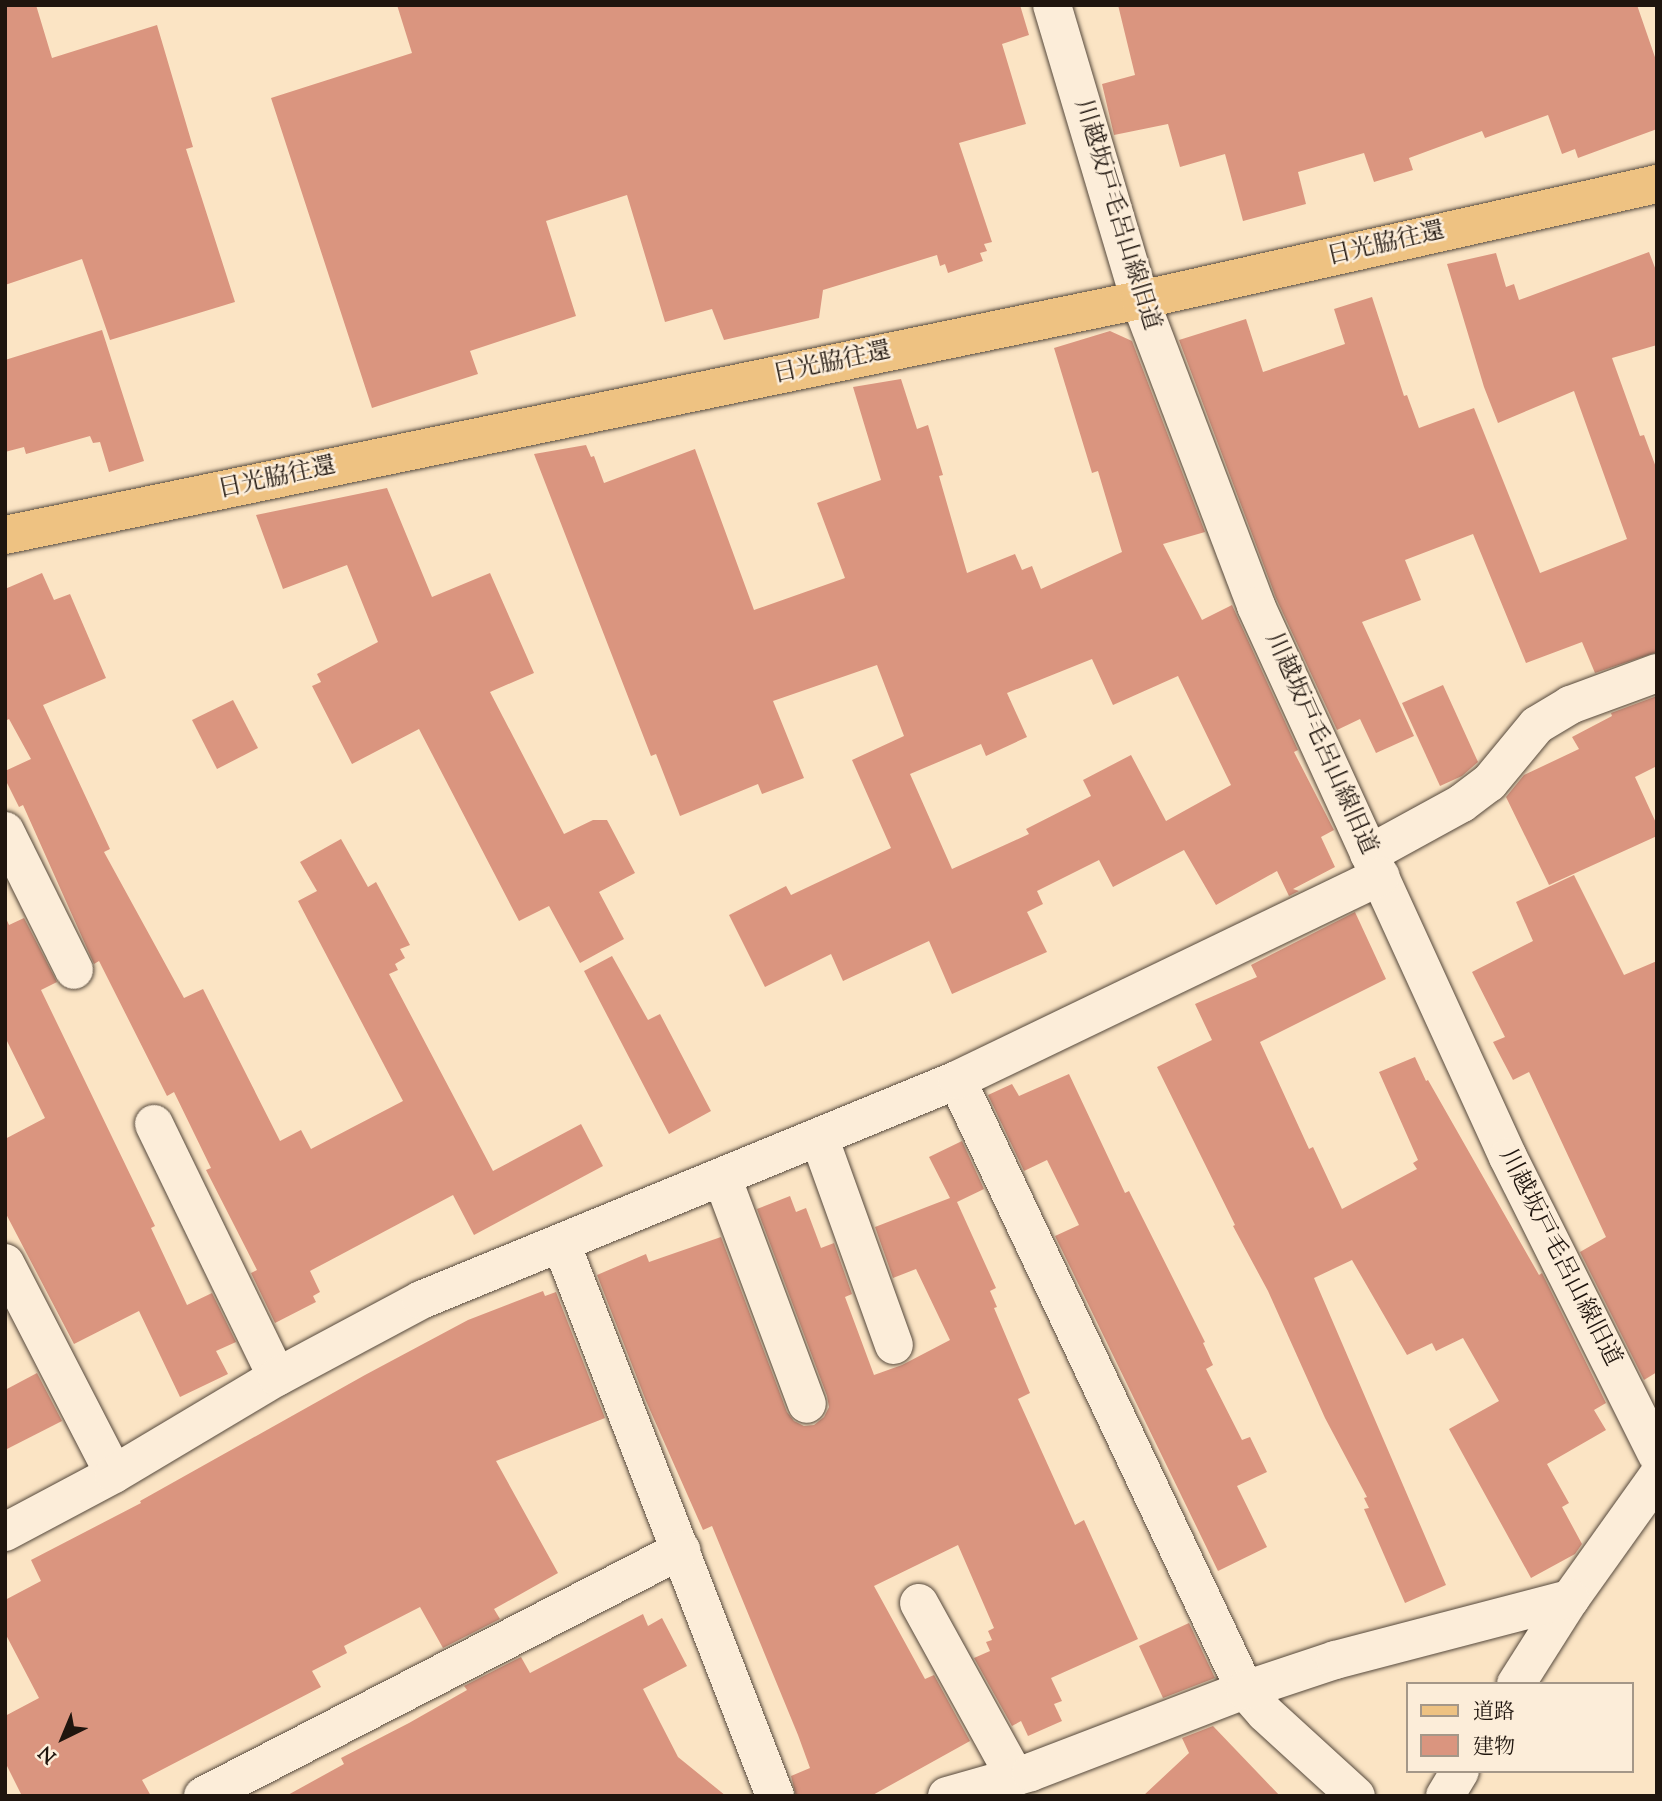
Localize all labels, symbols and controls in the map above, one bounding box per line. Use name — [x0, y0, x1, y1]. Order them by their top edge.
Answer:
street label: 川越坂戸毛呂山線旧道 — [1067, 96, 1165, 334]
street label: 日光脇往還 — [1324, 217, 1448, 273]
street label: 日光脇往還 — [770, 337, 894, 391]
street label: 日光脇往還 — [215, 452, 339, 506]
street label: 川越坂戸毛呂山線旧道 — [1258, 629, 1382, 859]
street label: 川越坂戸毛呂山線旧道 — [1492, 1145, 1626, 1371]
legend — [1406, 1682, 1634, 1773]
text: 道路 — [1473, 1698, 1515, 1728]
north arrow — [28, 1703, 98, 1773]
text: 建物 — [1473, 1733, 1515, 1763]
text: N — [34, 1739, 63, 1769]

